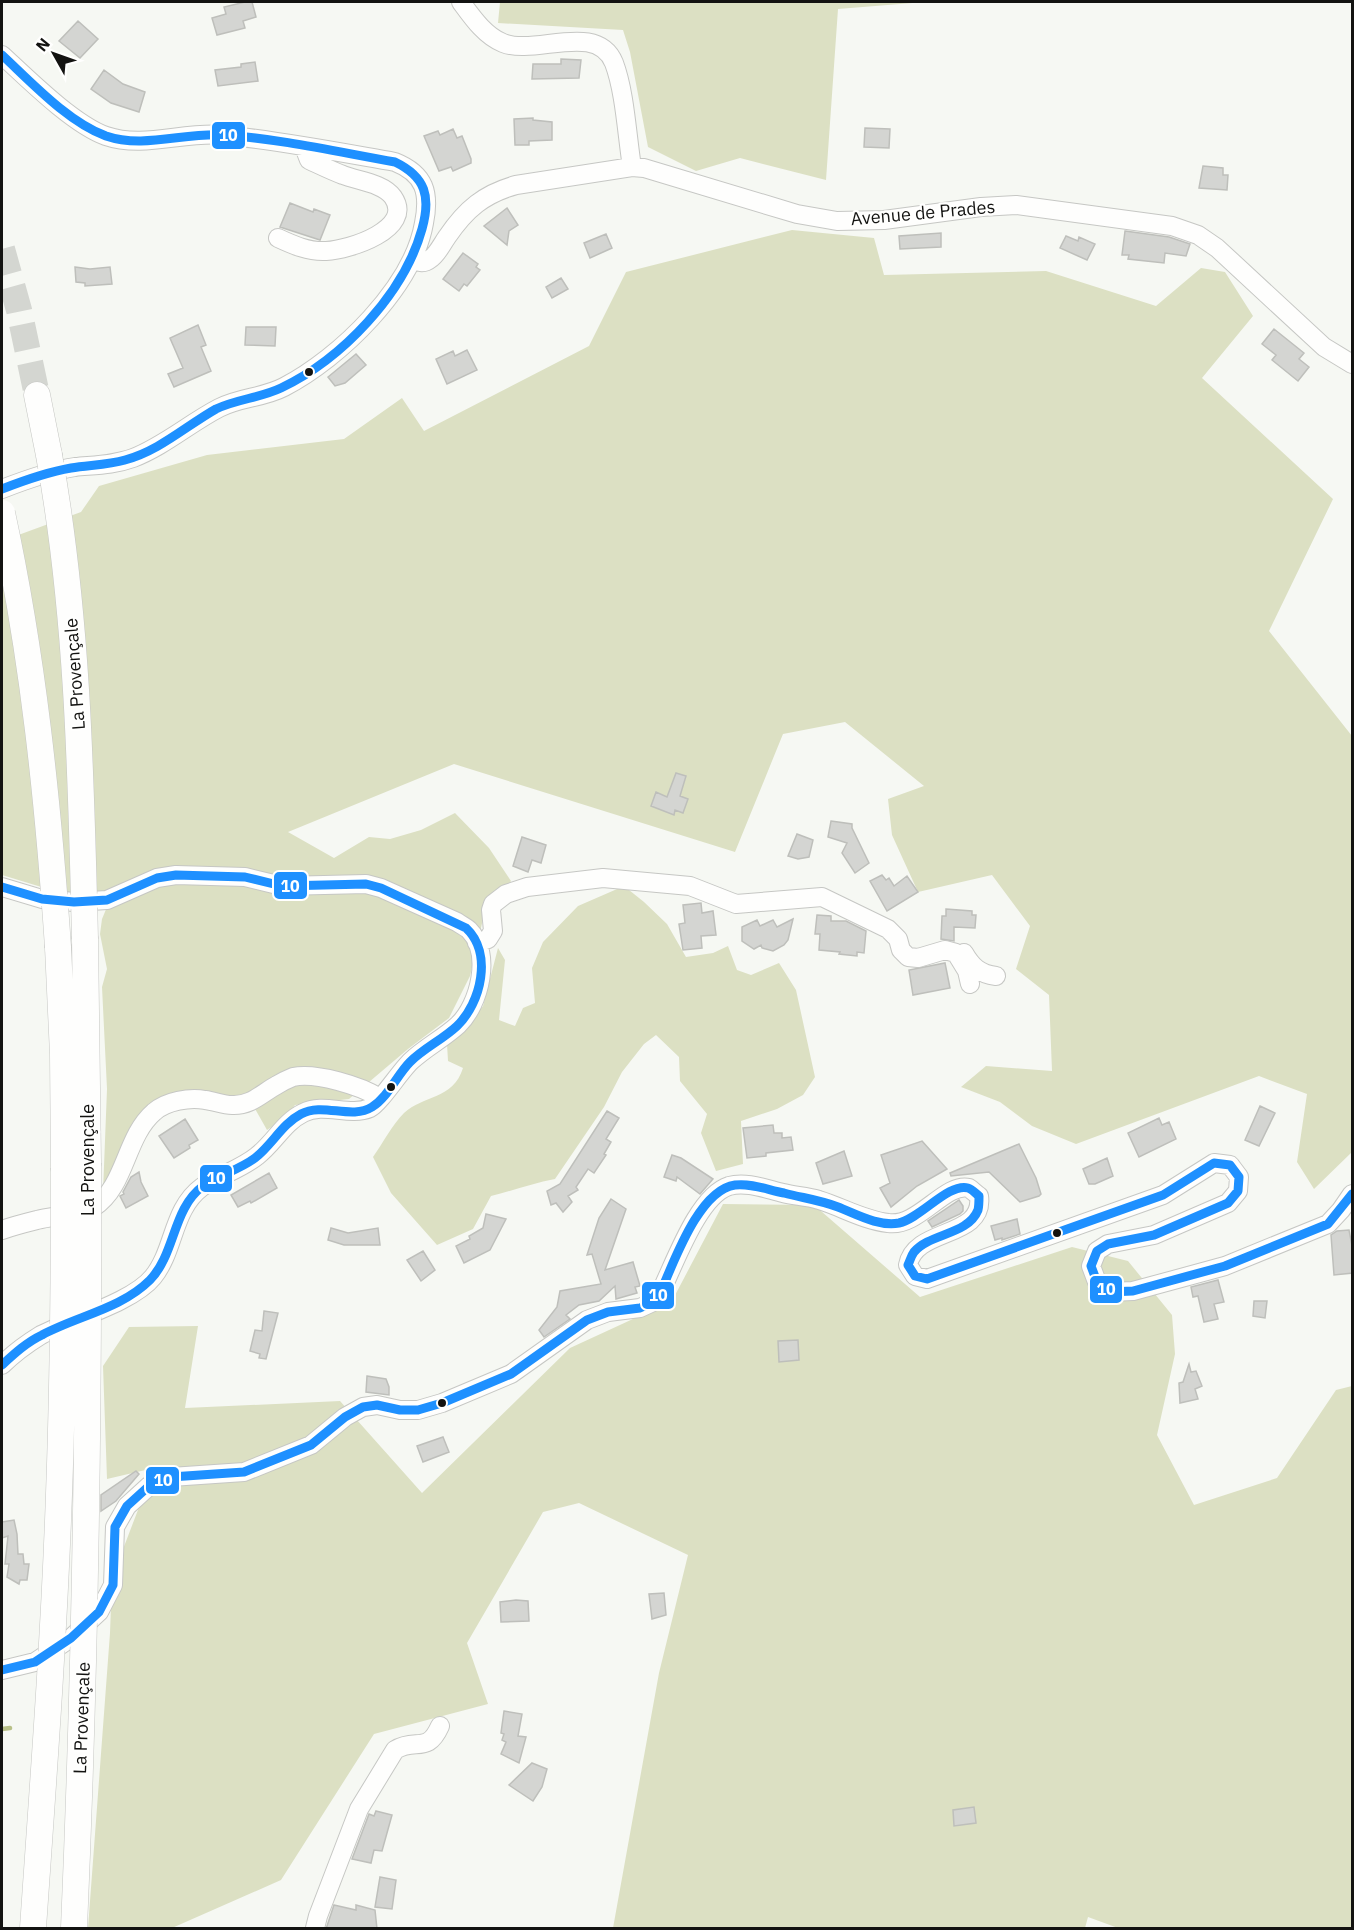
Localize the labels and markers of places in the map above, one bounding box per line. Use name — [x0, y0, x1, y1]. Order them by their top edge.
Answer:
unlabelled marker — [303, 366, 315, 378]
unlabelled marker — [385, 1081, 397, 1093]
unlabelled marker — [1051, 1227, 1063, 1239]
unlabelled marker — [436, 1397, 448, 1409]

